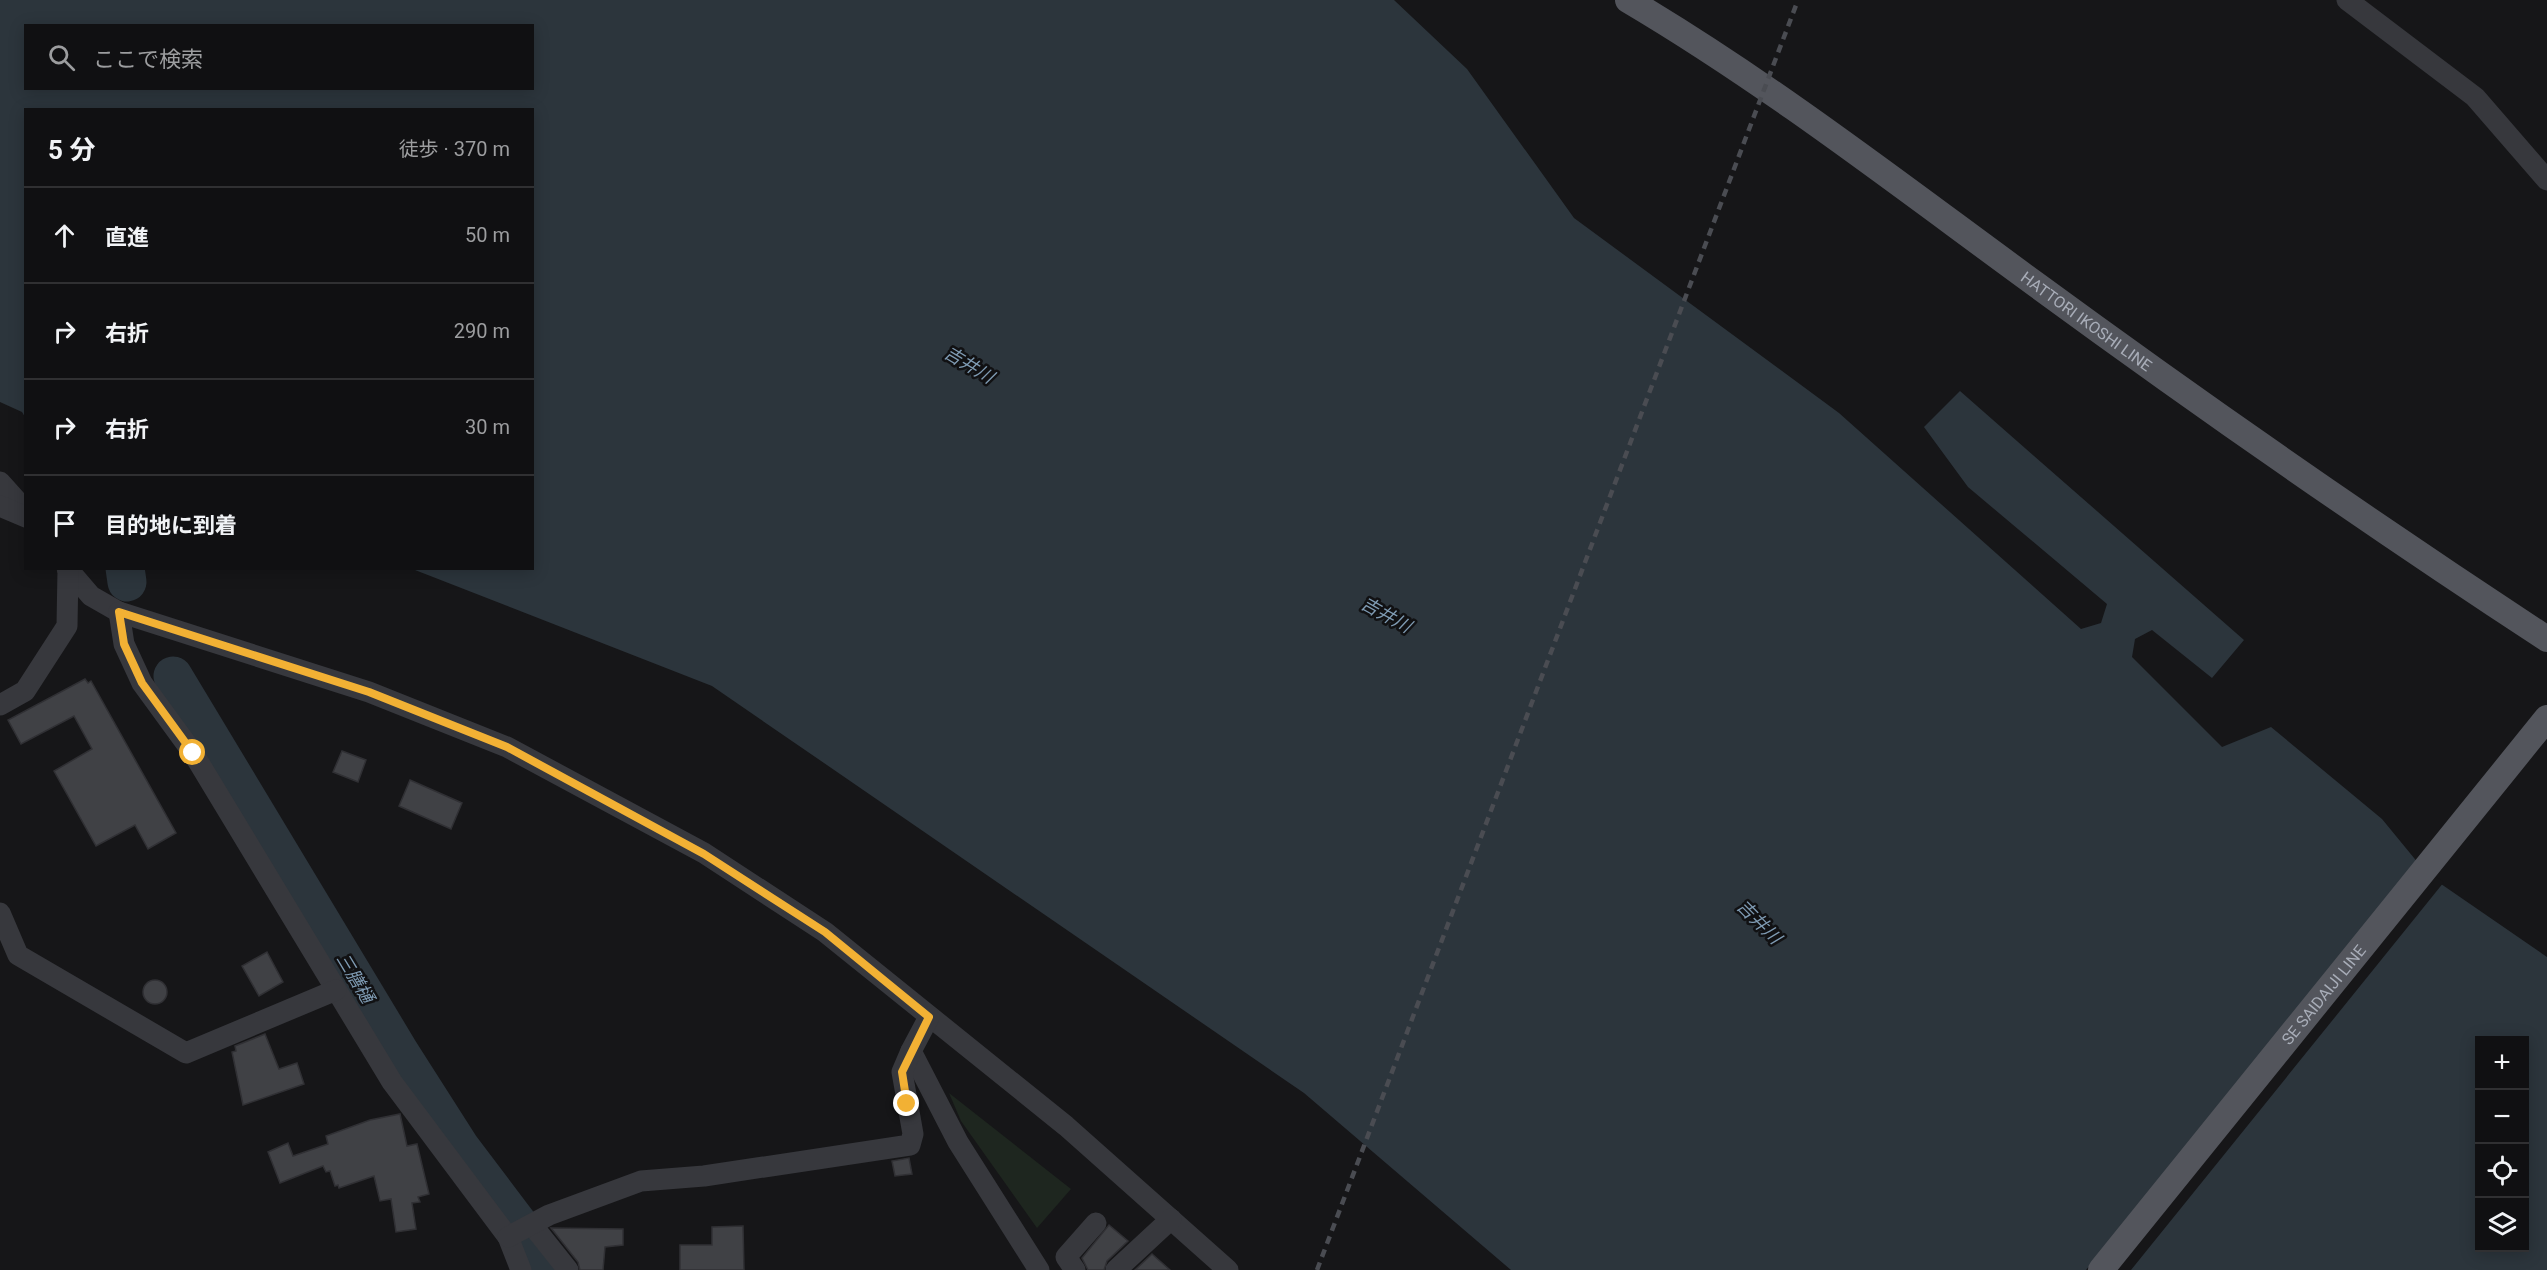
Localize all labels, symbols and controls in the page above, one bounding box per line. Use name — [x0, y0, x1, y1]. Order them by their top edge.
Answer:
search box — [24, 24, 534, 90]
icon: search — [45, 41, 78, 74]
text: ここで検索 — [93, 47, 203, 72]
text: 5 分 — [48, 135, 95, 165]
text: 徒歩 · 370 m — [399, 137, 510, 161]
icon: ahead — [48, 219, 81, 252]
text: 50 m — [465, 223, 510, 247]
text: 直進 — [105, 225, 149, 250]
street label: HATTORI IKOSHI LINE — [2017, 268, 2155, 375]
icon: right — [48, 315, 81, 348]
text: 290 m — [454, 319, 510, 343]
text: 右折 — [105, 321, 149, 346]
water label: 吉井川 — [941, 342, 1000, 389]
icon: right — [48, 411, 81, 444]
text: 30 m — [465, 415, 510, 439]
text: 右折 — [105, 417, 149, 442]
icon: arrive — [48, 507, 81, 540]
text: 目的地に到着 — [105, 513, 237, 538]
water label: 吉井川 — [1358, 592, 1417, 638]
route start — [179, 739, 205, 765]
water label: 吉井川 — [1733, 895, 1787, 950]
street label: SE SAIDAIJI LINE — [2278, 941, 2370, 1049]
water label: 三膳樋 — [333, 949, 380, 1009]
map controls — [2475, 1036, 2529, 1252]
button: + — [2475, 1036, 2529, 1090]
route end — [893, 1090, 919, 1116]
button: − — [2475, 1090, 2529, 1144]
button: locate — [2475, 1144, 2529, 1198]
button: layers — [2475, 1198, 2529, 1252]

